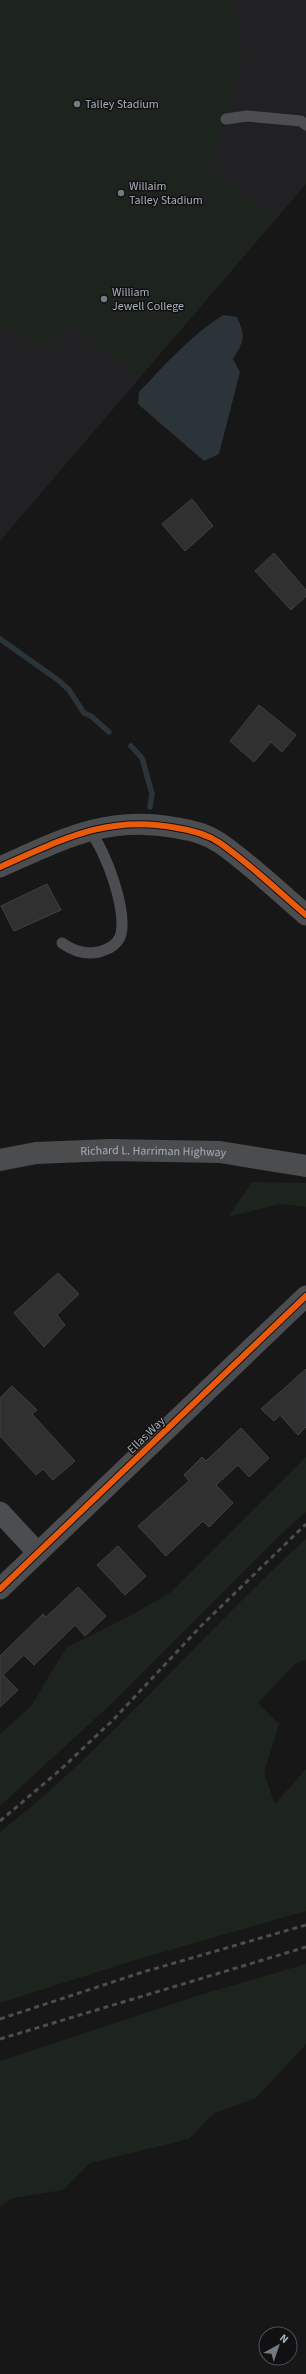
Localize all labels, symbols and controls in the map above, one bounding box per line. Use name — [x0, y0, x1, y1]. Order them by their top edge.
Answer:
place label: Talley Stadium — [85, 96, 159, 113]
marker: Talley Stadium — [72, 99, 82, 109]
place label: Willaim Talley Stadium — [129, 178, 203, 209]
marker: Willaim Talley Stadium — [116, 188, 126, 198]
place label: William Jewell College — [112, 284, 184, 315]
marker: William Jewell College — [99, 294, 109, 304]
street label: Richard L. Harriman Highway — [80, 1142, 228, 1162]
street label: Ellas Way — [124, 1413, 169, 1458]
north arrow — [258, 2326, 298, 2366]
text: N — [276, 2331, 292, 2347]

